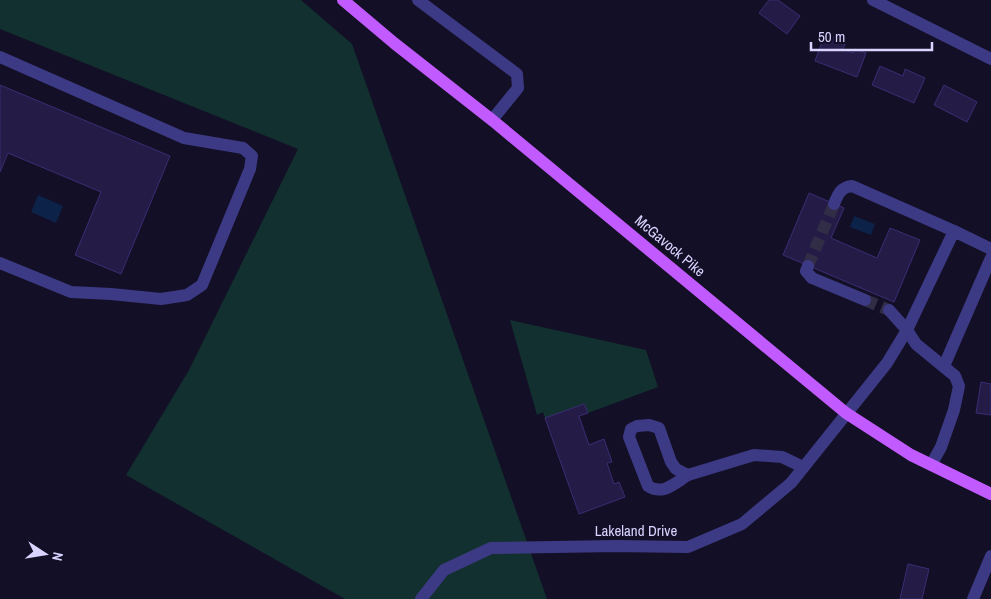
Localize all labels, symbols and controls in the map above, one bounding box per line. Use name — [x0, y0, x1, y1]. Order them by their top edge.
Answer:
scale bar — [811, 20, 932, 52]
text: 50 m — [818, 26, 845, 47]
street label: McGavock Pike — [631, 210, 710, 281]
street label: Lakeland Drive — [595, 520, 678, 541]
north arrow — [20, 529, 70, 579]
text: N — [48, 551, 67, 563]

